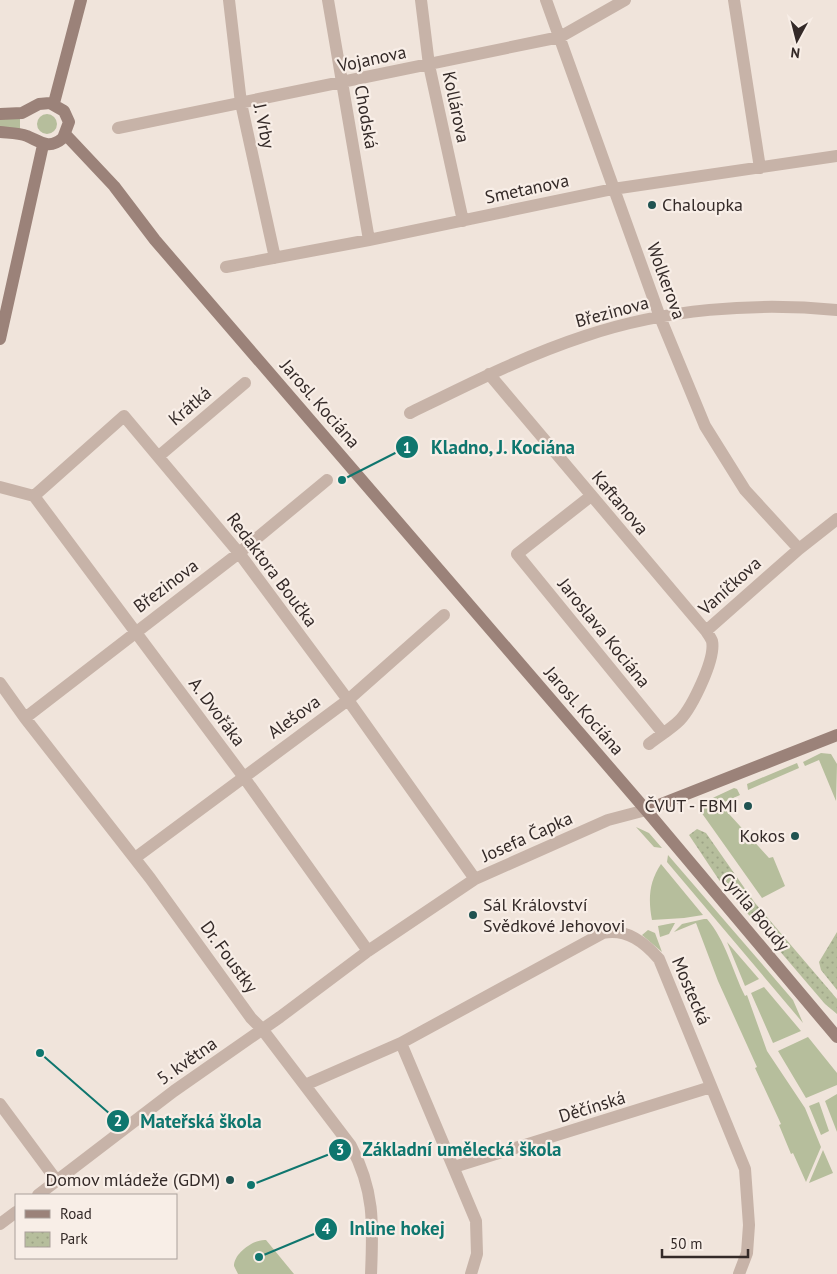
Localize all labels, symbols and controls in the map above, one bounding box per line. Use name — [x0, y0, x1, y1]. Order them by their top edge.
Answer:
north arrow — [772, 15, 822, 65]
street label: Vojanova — [335, 40, 408, 77]
text: N — [790, 43, 801, 62]
street label: Kollárova — [438, 69, 475, 145]
street label: Chodská — [350, 83, 383, 151]
street label: J. Vrby — [248, 100, 281, 151]
street label: Smetanova — [483, 168, 571, 209]
place label: Chaloupka — [662, 193, 743, 216]
marker: Chaloupka — [646, 199, 658, 211]
street label: Wolkerova — [642, 239, 691, 322]
street label: Březinova — [573, 291, 651, 332]
street label: Jarosl. Kociána — [275, 354, 365, 453]
street label: Krátká — [163, 381, 216, 430]
callout: Kladno, J. Kociána — [395, 430, 586, 464]
text: Kladno, J. Kociána — [431, 435, 575, 459]
text: 1 — [403, 438, 411, 457]
street label: Kaftanova — [587, 466, 654, 539]
street label: Redaktora Boučka — [222, 508, 323, 631]
street label: Vaníčkova — [693, 551, 766, 620]
street label: Březinova — [129, 554, 203, 617]
street label: Jaroslava Kociána — [552, 572, 656, 692]
street label: Jarosl. Kociána — [539, 661, 629, 760]
street label: A. Dvořáka — [184, 673, 251, 751]
street label: Alešova — [263, 690, 325, 743]
place label: ČVUT - FBMI — [644, 794, 738, 817]
marker: ČVUT - FBMI — [742, 800, 754, 812]
street label: Josefa Čapka — [477, 806, 576, 867]
place label: Kokos — [740, 824, 785, 847]
marker: Kokos — [789, 830, 801, 842]
street label: Cyrila Boudy — [716, 868, 795, 956]
place label: Sál Království Svědkové Jehovovi — [483, 893, 625, 937]
marker: Sál Království Svědkové Jehovovi — [467, 909, 479, 921]
street label: Dr. Foustky — [196, 916, 264, 998]
street label: Mostecká — [667, 953, 716, 1028]
street label: 5. května — [152, 1032, 221, 1090]
street label: Děčínská — [556, 1085, 628, 1128]
callout: Mateřská škola — [105, 1104, 272, 1138]
text: Mateřská škola — [140, 1109, 262, 1133]
text: 2 — [114, 1111, 122, 1130]
callout: Základní umělecká škola — [328, 1133, 572, 1167]
text: Základní umělecká škola — [363, 1137, 561, 1161]
text: 3 — [336, 1140, 344, 1159]
place label: Domov mládeže (GDM) — [45, 1168, 220, 1191]
marker: Domov mládeže (GDM) — [224, 1174, 236, 1186]
legend — [15, 1194, 178, 1259]
text: Road — [60, 1204, 92, 1223]
callout: Inline hokej — [314, 1212, 455, 1246]
text: Inline hokej — [349, 1216, 445, 1240]
text: 4 — [322, 1219, 331, 1238]
scale bar — [662, 1226, 748, 1258]
text: Park — [60, 1229, 88, 1248]
text: 50 m — [670, 1234, 703, 1253]

